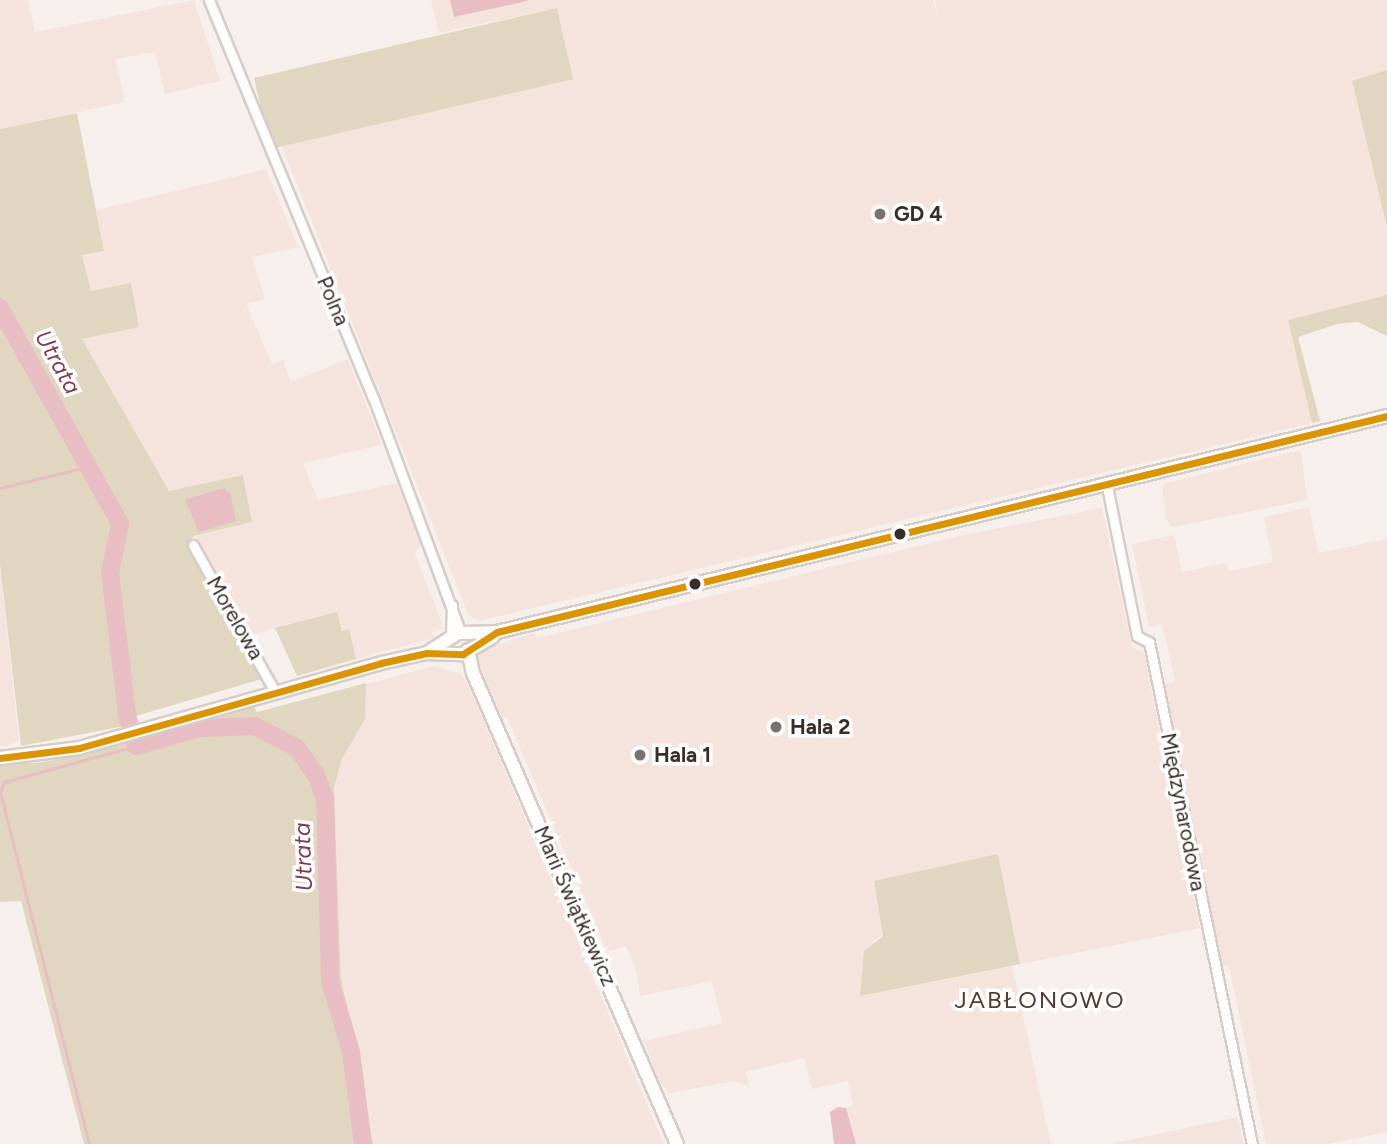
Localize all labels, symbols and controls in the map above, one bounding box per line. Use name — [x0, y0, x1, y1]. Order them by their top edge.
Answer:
place label: GD 4 — [894, 201, 943, 227]
marker: GD 4 — [872, 206, 888, 222]
street label: Polna — [311, 273, 355, 329]
water label: Utrata — [29, 325, 87, 399]
unlabelled marker — [893, 527, 907, 541]
street label: Morelowa — [201, 572, 269, 664]
unlabelled marker — [688, 577, 702, 591]
place label: Hala 2 — [790, 714, 850, 740]
marker: Hala 2 — [768, 719, 784, 735]
street label: Międzynarodowa — [1155, 731, 1211, 893]
place label: Hala 1 — [654, 742, 711, 768]
marker: Hala 1 — [632, 747, 648, 763]
water label: Utrata — [288, 822, 318, 892]
street label: Marii Świątkiewicz — [528, 822, 622, 990]
district label: JABŁONOWO — [956, 986, 1124, 1014]

